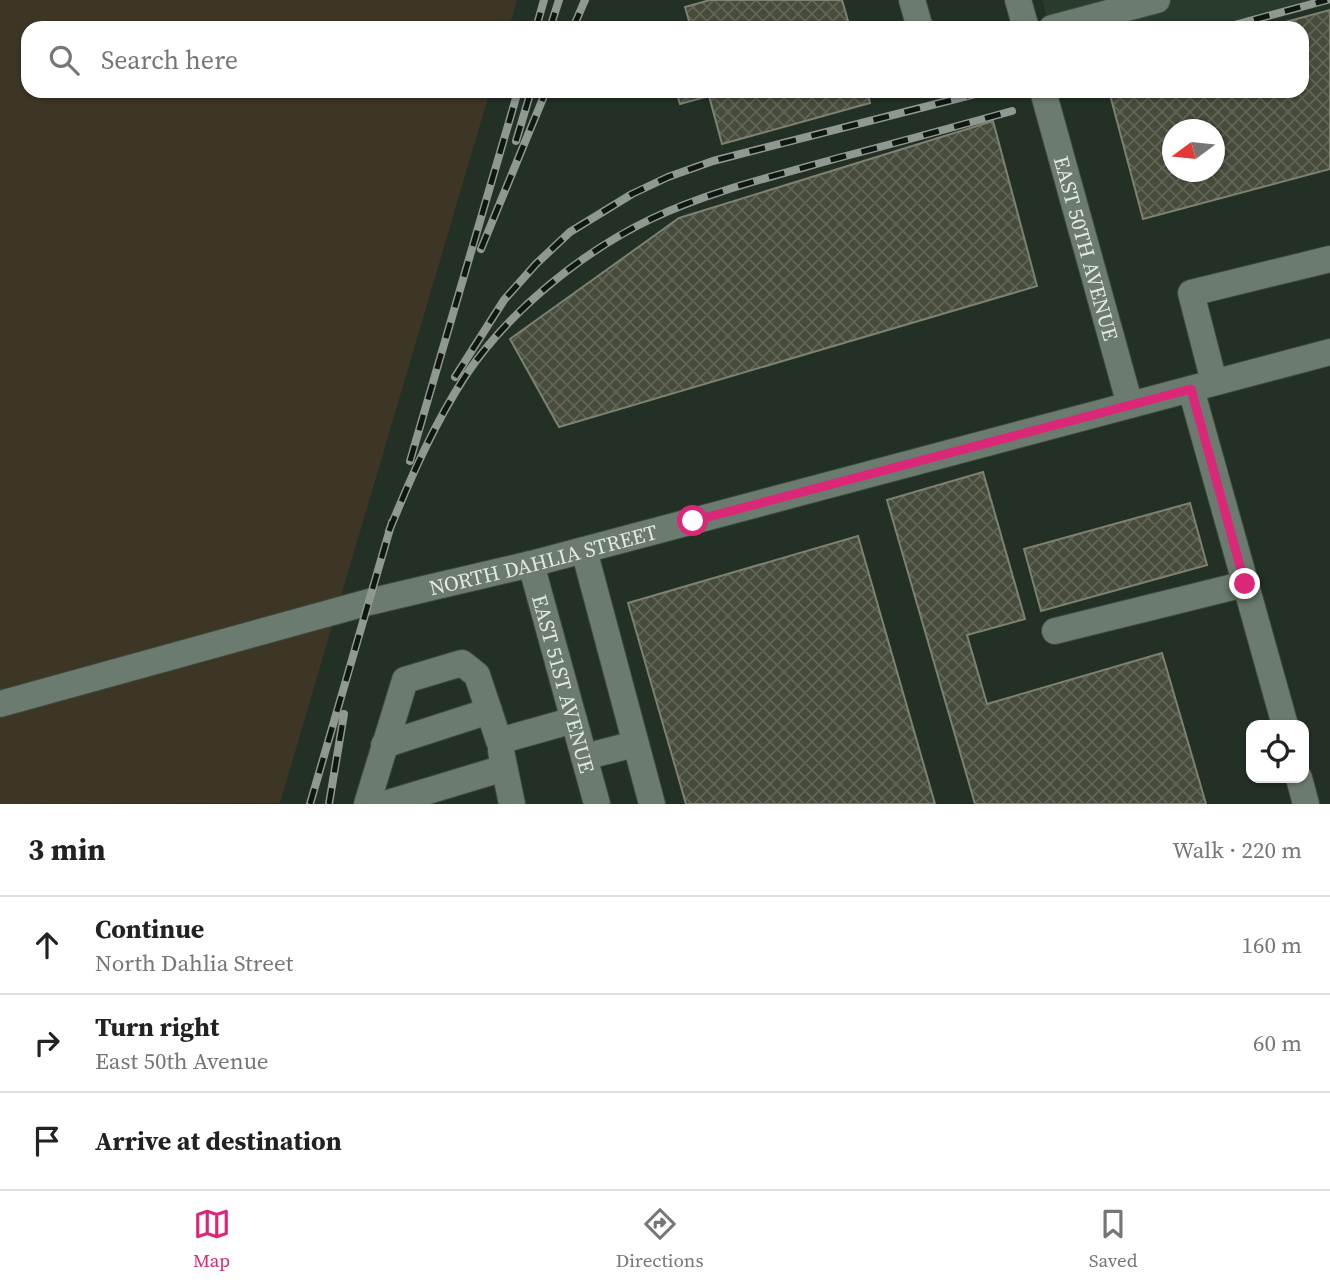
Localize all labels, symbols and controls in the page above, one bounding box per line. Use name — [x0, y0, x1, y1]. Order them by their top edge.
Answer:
search box — [21, 21, 1309, 98]
icon: search — [45, 41, 83, 79]
text: Search here — [101, 42, 238, 78]
north arrow — [1162, 119, 1225, 182]
street label: EAST 50TH AVENUE — [1047, 152, 1126, 344]
route start — [677, 505, 708, 536]
street label: NORTH DAHLIA STREET — [426, 517, 661, 602]
route end — [1229, 568, 1260, 599]
street label: EAST 51ST AVENUE — [525, 591, 602, 776]
map controls — [1246, 720, 1309, 783]
button: locate — [1246, 720, 1309, 783]
text: 3 min — [28, 829, 106, 870]
text: Walk · 220 m — [1172, 834, 1302, 866]
text: Continue — [95, 911, 204, 947]
icon: ahead — [28, 926, 66, 964]
text: 160 m — [1241, 929, 1302, 961]
text: North Dahlia Street — [95, 947, 293, 979]
text: Turn right — [95, 1009, 219, 1045]
icon: right — [28, 1024, 66, 1062]
text: 60 m — [1253, 1027, 1302, 1059]
text: East 50th Avenue — [95, 1045, 269, 1077]
icon: arrive — [28, 1122, 66, 1160]
text: Arrive at destination — [95, 1123, 342, 1159]
tab: Map — [193, 1205, 231, 1273]
tab: Directions — [616, 1205, 704, 1273]
tab: Saved — [1089, 1205, 1137, 1273]

